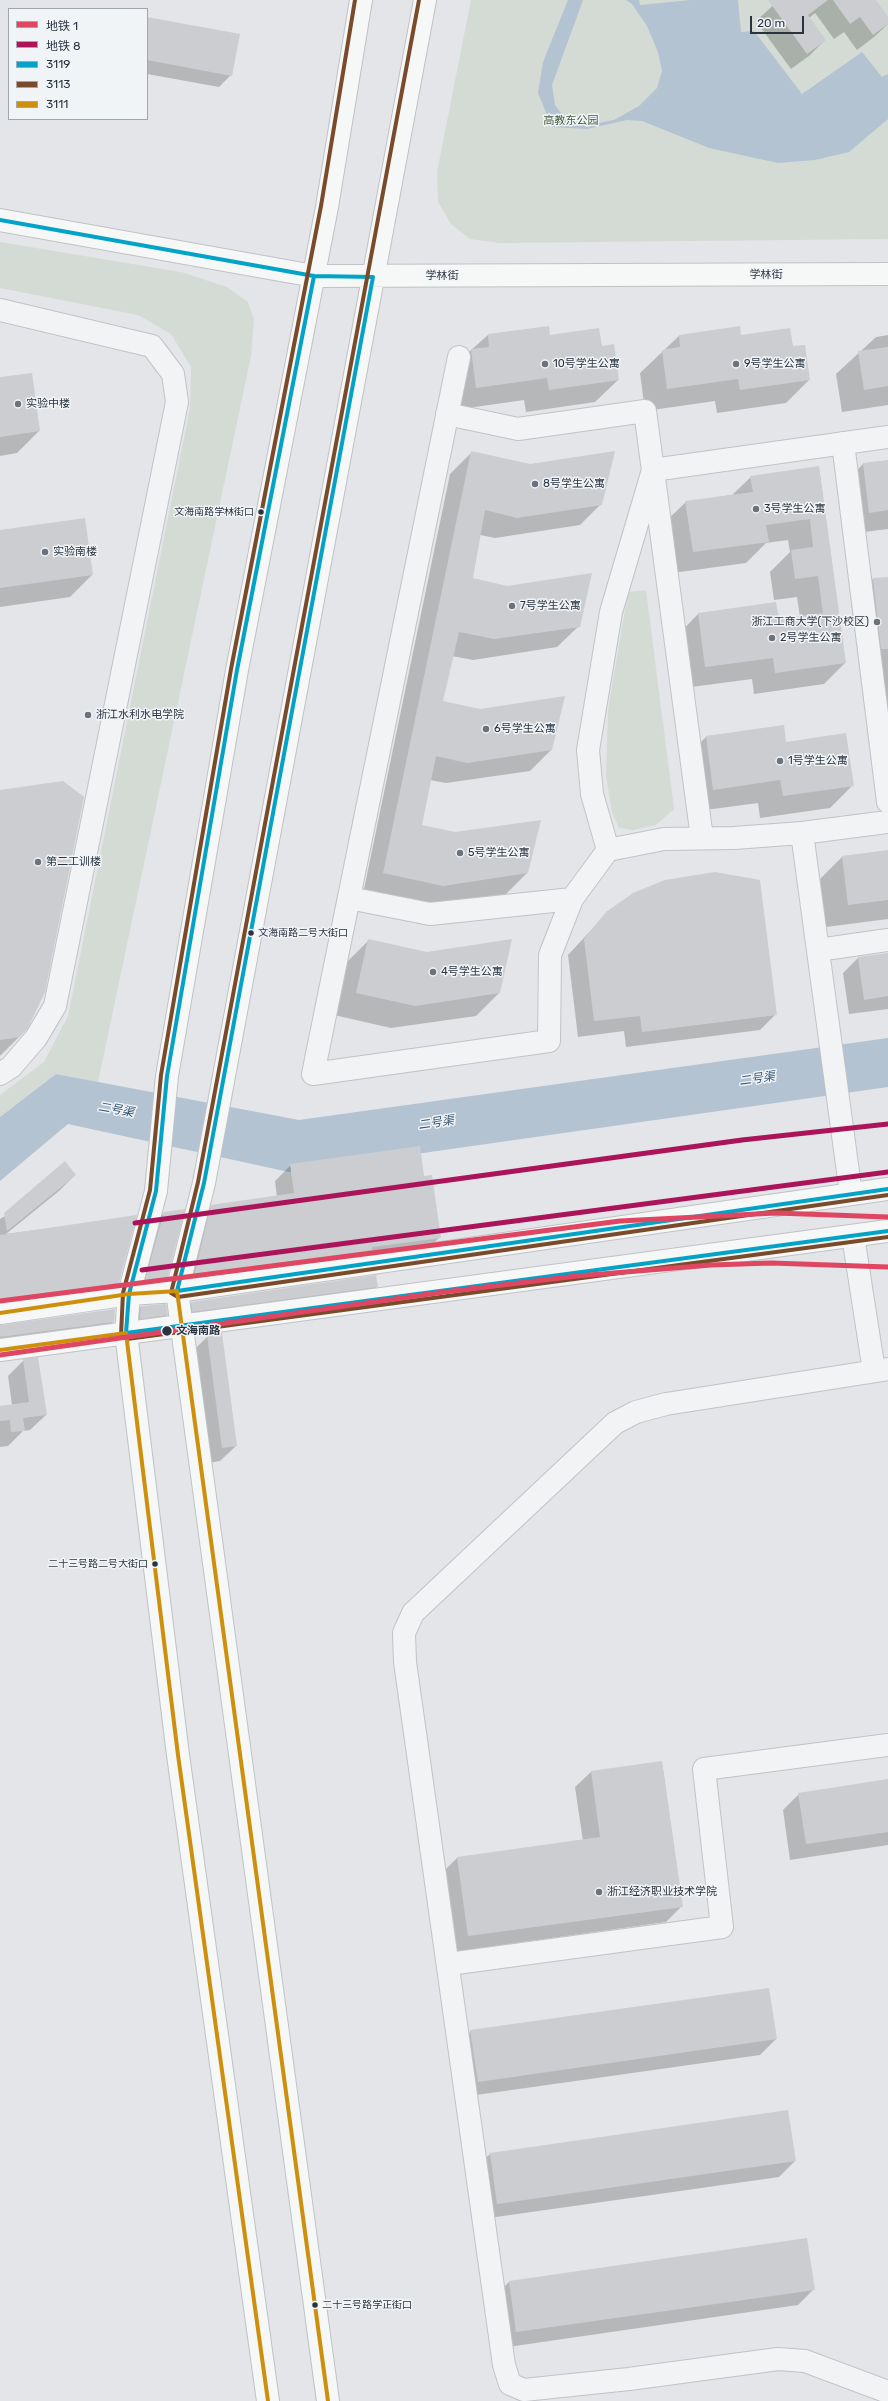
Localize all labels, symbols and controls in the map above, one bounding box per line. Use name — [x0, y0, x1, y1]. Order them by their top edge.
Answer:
legend — [8, 8, 148, 120]
scale bar — [752, 8, 806, 34]
text: 20 m — [757, 16, 785, 30]
text: 地铁 1 — [46, 19, 78, 33]
text: 地铁 8 — [46, 39, 81, 53]
text: 3119 — [46, 57, 70, 71]
text: 3113 — [46, 77, 70, 91]
text: 3111 — [46, 97, 68, 111]
park label: 高教东公园 — [544, 114, 598, 128]
street label: 学林街 — [750, 268, 782, 282]
street label: 学林街 — [426, 269, 458, 283]
place label: 10号学生公寓 — [553, 357, 620, 371]
place label: 9号学生公寓 — [744, 357, 806, 371]
marker: 10号学生公寓 — [540, 359, 550, 369]
marker: 9号学生公寓 — [731, 359, 741, 369]
place label: 实验中楼 — [26, 397, 70, 411]
marker: 实验中楼 — [13, 399, 23, 409]
place label: 8号学生公寓 — [543, 477, 605, 491]
marker: 8号学生公寓 — [530, 479, 540, 489]
place label: 3号学生公寓 — [764, 502, 826, 516]
marker: 3号学生公寓 — [751, 504, 761, 514]
place label: 文海南路学林街口 — [174, 506, 254, 518]
marker: 文海南路学林街口 — [256, 507, 266, 517]
place label: 实验南楼 — [53, 545, 97, 559]
marker: 实验南楼 — [40, 547, 50, 557]
place label: 7号学生公寓 — [520, 599, 581, 613]
marker: 7号学生公寓 — [507, 601, 517, 611]
place label: 浙江工商大学(下沙校区) — [752, 615, 869, 629]
marker: 浙江工商大学(下沙校区) — [872, 617, 882, 627]
place label: 2号学生公寓 — [780, 631, 841, 645]
marker: 2号学生公寓 — [767, 633, 777, 643]
place label: 浙江水利水电学院 — [96, 708, 184, 722]
marker: 浙江水利水电学院 — [83, 710, 93, 720]
place label: 6号学生公寓 — [494, 722, 556, 736]
marker: 6号学生公寓 — [481, 724, 491, 734]
place label: 1号学生公寓 — [788, 754, 848, 768]
marker: 1号学生公寓 — [775, 756, 785, 766]
place label: 5号学生公寓 — [468, 846, 530, 860]
marker: 5号学生公寓 — [455, 848, 465, 858]
place label: 第二工训楼 — [46, 855, 101, 869]
marker: 第二工训楼 — [33, 857, 43, 867]
place label: 文海南路二号大街口 — [258, 927, 348, 939]
marker: 文海南路二号大街口 — [246, 928, 256, 938]
place label: 4号学生公寓 — [441, 965, 503, 979]
marker: 4号学生公寓 — [428, 967, 438, 977]
water label: 二号渠 — [738, 1069, 776, 1089]
water label: 二号渠 — [97, 1100, 135, 1120]
water label: 二号渠 — [417, 1113, 455, 1133]
marker: 文海南路 — [160, 1324, 174, 1338]
place label: 文海南路 — [176, 1324, 220, 1338]
place label: 二十三号路二号大街口 — [48, 1558, 148, 1570]
marker: 二十三号路二号大街口 — [150, 1559, 160, 1569]
place label: 浙江经济职业技术学院 — [607, 1885, 717, 1899]
marker: 浙江经济职业技术学院 — [594, 1887, 604, 1897]
place label: 二十三号路学正街口 — [322, 2299, 412, 2311]
marker: 二十三号路学正街口 — [310, 2300, 320, 2310]

